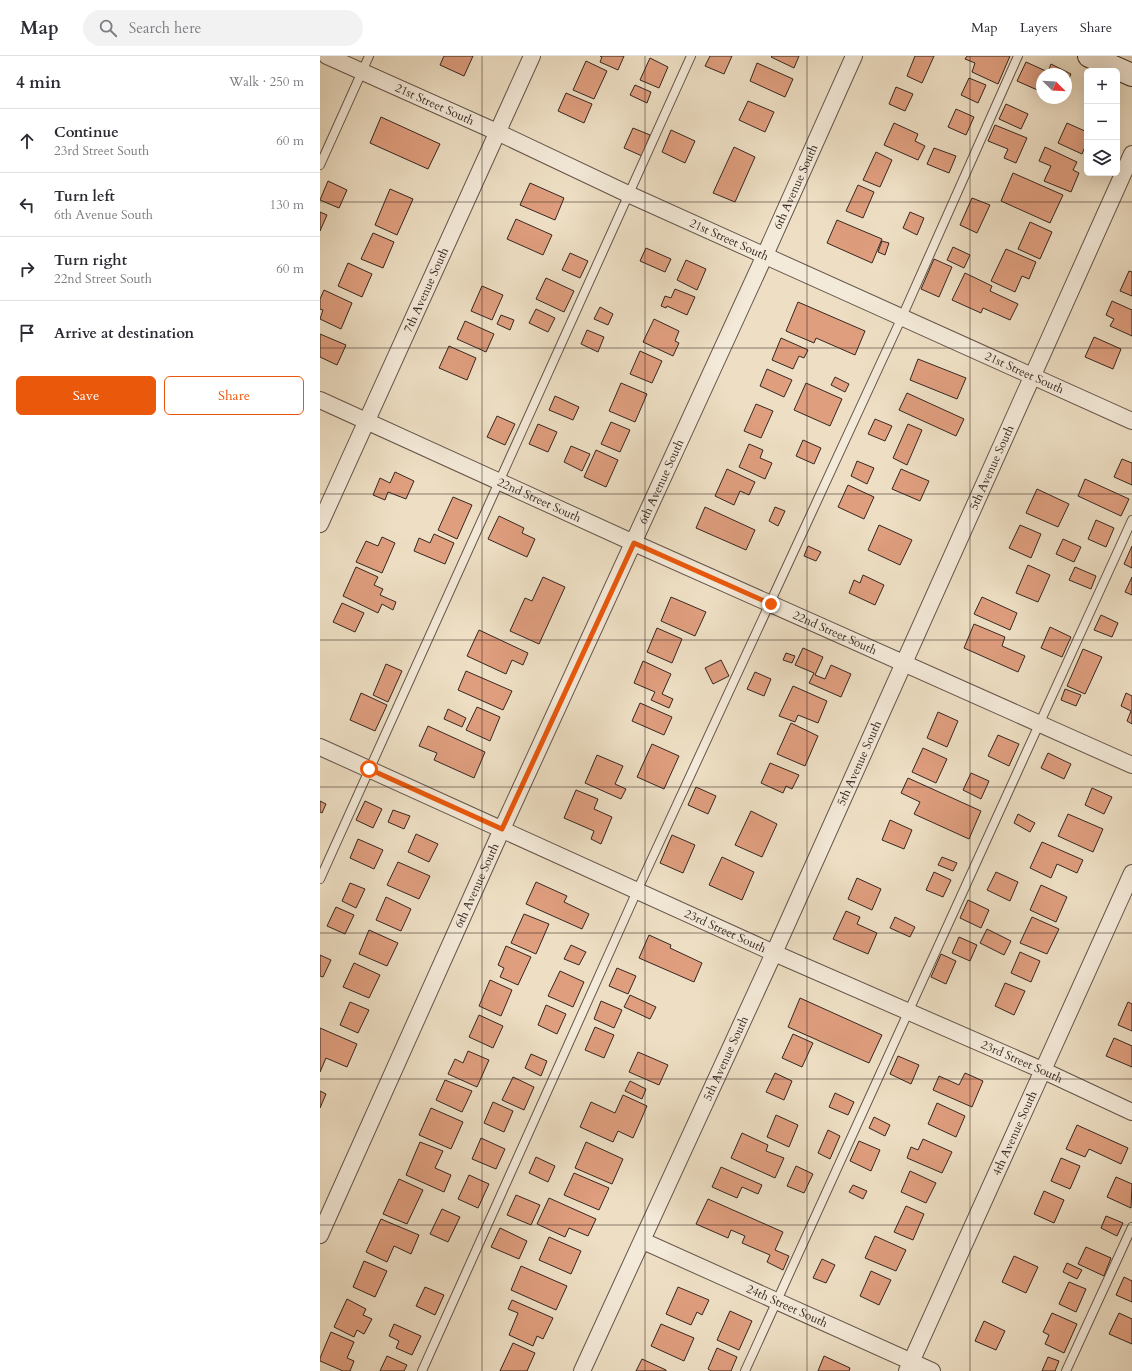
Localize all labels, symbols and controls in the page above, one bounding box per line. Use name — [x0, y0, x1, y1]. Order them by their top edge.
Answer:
search box — [83, 10, 363, 46]
text: Map — [20, 15, 59, 41]
icon: search — [97, 17, 119, 39]
text: Search here — [129, 18, 201, 38]
text: Map — [971, 18, 998, 37]
text: Layers — [1020, 18, 1058, 37]
text: Share — [1080, 18, 1112, 37]
north arrow — [1036, 68, 1072, 104]
map controls — [1084, 68, 1120, 176]
button: + — [1084, 68, 1120, 104]
text: 4 min — [16, 71, 61, 94]
text: Walk · 250 m — [229, 73, 304, 91]
street label: 21st Street South — [393, 80, 477, 129]
button: − — [1084, 104, 1120, 140]
text: Continue — [54, 122, 119, 142]
icon: ahead — [16, 130, 38, 152]
text: 60 m — [276, 132, 304, 150]
button: layers — [1084, 140, 1120, 176]
street label: 6th Avenue South — [770, 141, 822, 232]
text: 23rd Street South — [54, 142, 149, 160]
text: Turn left — [54, 186, 115, 206]
icon: left — [16, 194, 38, 216]
text: 130 m — [270, 196, 304, 214]
text: 6th Avenue South — [54, 206, 153, 224]
street label: 21st Street South — [687, 215, 771, 264]
street label: 7th Avenue South — [400, 245, 452, 335]
text: Turn right — [54, 250, 127, 270]
icon: right — [16, 258, 38, 280]
text: 60 m — [276, 260, 304, 278]
text: 22nd Street South — [54, 270, 152, 288]
icon: arrive — [16, 322, 38, 344]
text: Arrive at destination — [54, 323, 194, 343]
street label: 21st Street South — [982, 348, 1067, 397]
button: Save — [16, 376, 156, 415]
button: Share — [164, 376, 304, 415]
street label: 5th Avenue South — [966, 422, 1018, 513]
street label: 6th Avenue South — [635, 436, 688, 527]
street label: 22nd Street South — [495, 474, 584, 526]
route end — [762, 595, 780, 613]
street label: 22nd Street South — [790, 607, 880, 658]
street label: 5th Avenue South — [833, 718, 885, 808]
route start — [360, 760, 378, 778]
street label: 6th Avenue South — [451, 840, 503, 931]
street label: 23rd Street South — [682, 905, 769, 957]
street label: 5th Avenue South — [699, 1013, 752, 1103]
street label: 23rd Street South — [978, 1036, 1066, 1087]
street label: 4th Avenue South — [988, 1088, 1041, 1178]
street label: 24th Street South — [744, 1281, 831, 1331]

